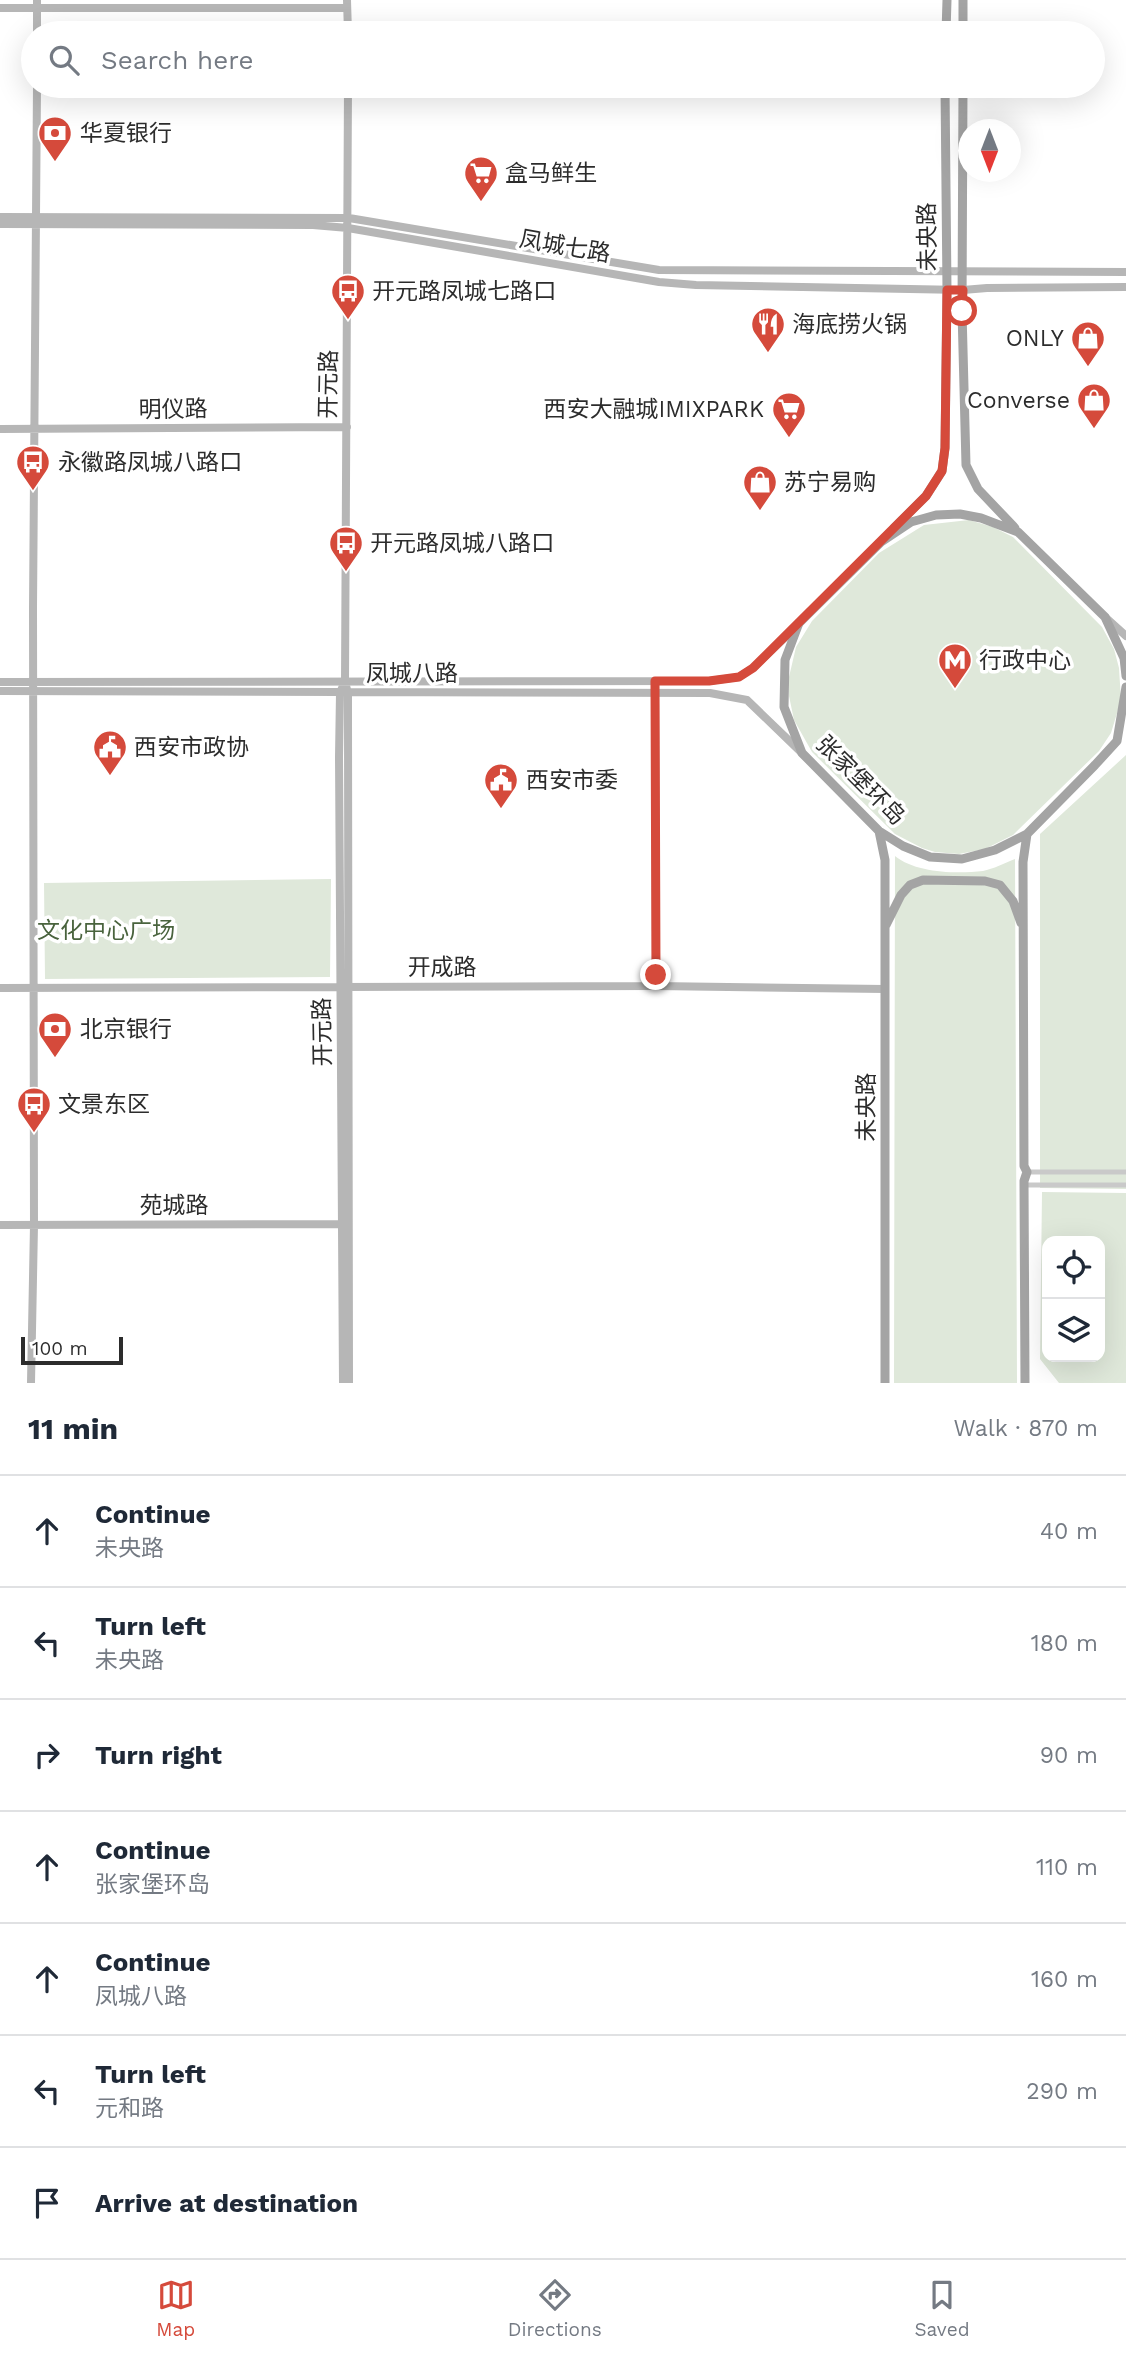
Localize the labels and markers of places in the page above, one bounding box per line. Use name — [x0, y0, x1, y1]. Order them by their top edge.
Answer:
bank icon: 华夏银行 — [36, 114, 74, 163]
place label: 华夏银行 — [80, 120, 172, 147]
supermarket icon: 盒马鲜生 — [462, 154, 500, 203]
place label: 盒马鲜生 — [505, 160, 597, 187]
bus stop icon: 开元路凤城七路口 — [329, 272, 367, 321]
place label: 开元路凤城七路口 — [372, 278, 556, 305]
restaurant icon: 海底捞火锅 — [749, 305, 787, 354]
place label: 海底捞火锅 — [792, 311, 907, 338]
shop icon: ONLY — [1069, 319, 1107, 368]
place label: ONLY — [1006, 325, 1064, 352]
shop icon: Converse — [1075, 381, 1113, 430]
place label: Converse — [967, 387, 1070, 414]
supermarket icon: 西安大融城IMIXPARK — [770, 390, 808, 439]
place label: 西安大融城IMIXPARK — [543, 396, 764, 423]
bus stop icon: 永徽路凤城八路口 — [14, 443, 52, 492]
place label: 永徽路凤城八路口 — [58, 449, 242, 476]
shop icon: 苏宁易购 — [741, 463, 779, 512]
place label: 苏宁易购 — [784, 469, 876, 496]
bus stop icon: 开元路凤城八路口 — [327, 524, 365, 573]
place label: 开元路凤城八路口 — [370, 530, 554, 557]
metro station icon: 行政中心 — [936, 641, 974, 690]
place label: 行政中心 — [979, 647, 1071, 674]
public building icon: 西安市政协 — [91, 728, 129, 777]
place label: 西安市政协 — [134, 734, 249, 761]
public building icon: 西安市委 — [482, 761, 520, 810]
place label: 西安市委 — [526, 767, 618, 794]
bank icon: 北京银行 — [36, 1010, 74, 1059]
place label: 北京银行 — [80, 1016, 172, 1043]
bus stop icon: 文景东区 — [15, 1085, 53, 1134]
place label: 文景东区 — [58, 1091, 150, 1118]

